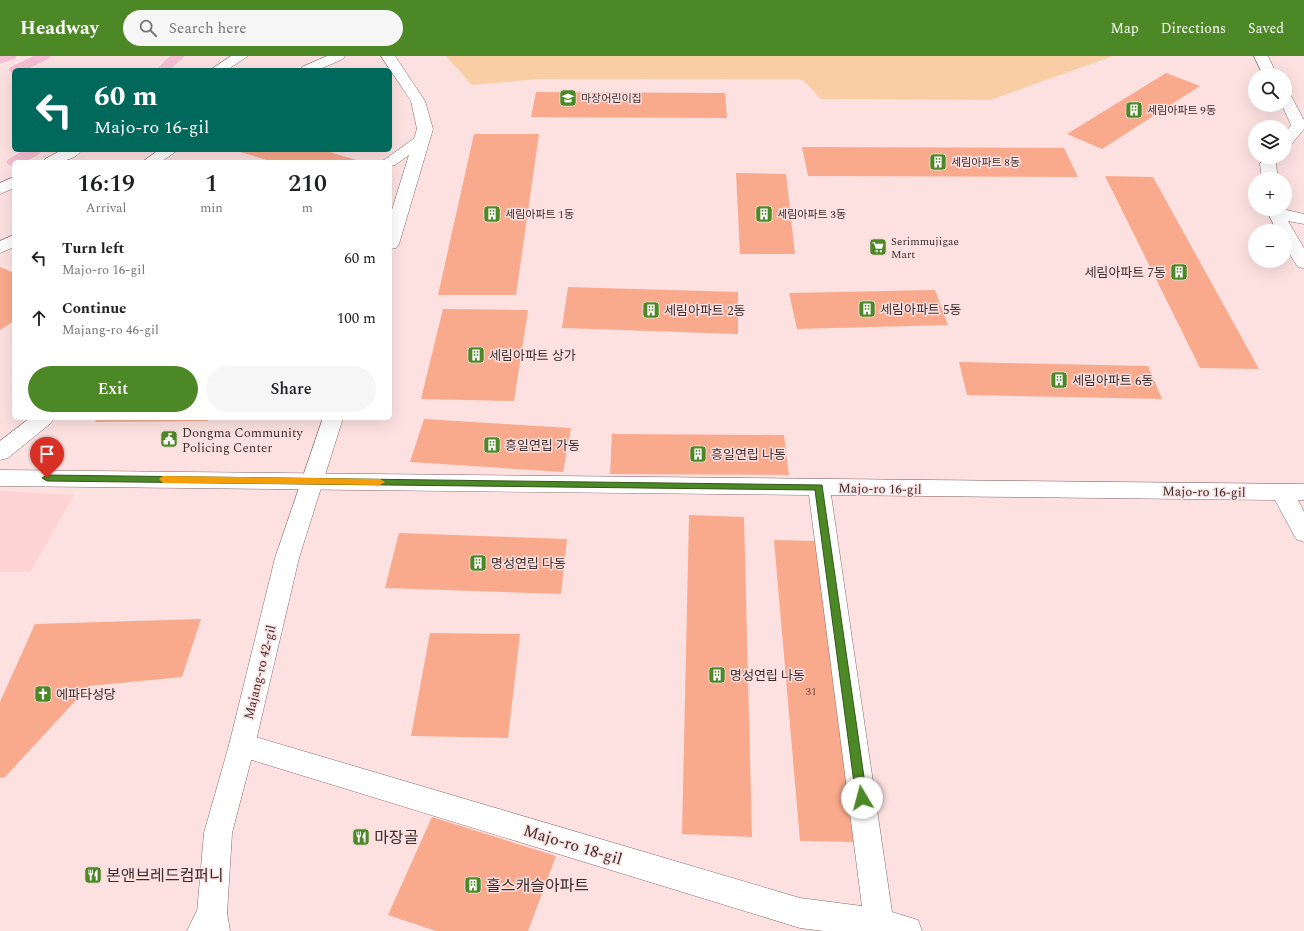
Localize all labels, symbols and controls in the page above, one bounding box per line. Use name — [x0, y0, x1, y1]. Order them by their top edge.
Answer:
search box — [123, 10, 403, 46]
text: Headway — [20, 14, 99, 43]
icon: search — [137, 17, 159, 39]
text: Search here — [169, 17, 247, 40]
text: Map — [1111, 18, 1139, 39]
text: Directions — [1161, 18, 1226, 39]
text: Saved — [1248, 18, 1284, 39]
map controls — [1248, 68, 1292, 268]
button: search — [1248, 68, 1292, 112]
text: 60 m — [94, 75, 158, 118]
icon: left — [28, 84, 80, 136]
school or university icon: 마장어린이집 — [558, 88, 578, 108]
place label: 마장어린이집 — [581, 90, 642, 107]
building icon: 세림아파트 9동 — [1124, 100, 1144, 120]
place label: 세림아파트 9동 — [1147, 102, 1216, 119]
text: Majo-ro 16-gil — [94, 114, 209, 141]
button: layers — [1248, 120, 1292, 164]
building icon: 세림아파트 8동 — [928, 152, 948, 172]
place label: 세림아파트 8동 — [951, 154, 1020, 171]
text: 16:19 — [77, 166, 135, 202]
text: 1 — [205, 166, 218, 202]
text: 210 — [288, 166, 327, 202]
button: + — [1248, 172, 1292, 216]
text: Arrival — [86, 198, 126, 218]
text: min — [200, 198, 223, 218]
text: m — [302, 198, 313, 218]
building icon: 세림아파트 1동 — [482, 204, 502, 224]
building icon: 세림아파트 3동 — [754, 204, 774, 224]
place label: 세림아파트 1동 — [505, 206, 574, 223]
place label: 세림아파트 3동 — [777, 206, 846, 223]
button: − — [1248, 224, 1292, 268]
place label: Serimmujigae Mart — [891, 233, 959, 263]
text: Turn left — [62, 237, 124, 260]
supermarket icon: Serimmujigae Mart — [868, 237, 888, 257]
icon: left — [28, 247, 50, 269]
text: 60 m — [344, 247, 376, 270]
text: Majo-ro 16-gil — [62, 260, 145, 280]
building icon: 세림아파트 7동 — [1169, 262, 1189, 282]
place label: 세림아파트 7동 — [1084, 263, 1166, 283]
text: Continue — [62, 297, 127, 320]
building icon: 세림아파트 5동 — [857, 299, 877, 319]
building icon: 세림아파트 2동 — [641, 300, 661, 320]
place label: 세림아파트 5동 — [880, 300, 962, 320]
place label: 세림아파트 2동 — [664, 301, 746, 321]
icon: ahead — [28, 307, 50, 329]
text: 100 m — [337, 307, 376, 330]
text: Majang-ro 46-gil — [62, 320, 159, 340]
building icon: 세림아파트 상가 — [466, 345, 486, 365]
place label: 세림아파트 상가 — [489, 346, 576, 366]
button: Exit — [28, 366, 198, 412]
button: Share — [206, 366, 376, 412]
building icon: 세림아파트 6동 — [1049, 370, 1069, 390]
place label: 세림아파트 6동 — [1072, 371, 1154, 391]
place label: Dongma Community Policing Center — [182, 423, 304, 458]
public building icon: Dongma Community Policing Center — [159, 429, 179, 449]
building icon: 흥일연립 가동 — [482, 435, 502, 455]
place label: 흥일연립 가동 — [505, 436, 580, 456]
pin — [30, 437, 64, 478]
icon: arrive — [36, 443, 58, 465]
building icon: 흥일연립 나동 — [688, 444, 708, 464]
place label: 흥일연립 나동 — [711, 445, 786, 465]
street label: Majo-ro 16-gil — [838, 478, 922, 500]
street label: Majo-ro 16-gil — [1162, 481, 1246, 503]
building icon: 명성연립 다동 — [468, 553, 488, 573]
place label: 명성연립 다동 — [491, 554, 566, 574]
street label: Majang-ro 42-gil — [239, 623, 281, 722]
building icon: 명성연립 나동 — [707, 665, 727, 685]
place label: 명성연립 나동 — [730, 666, 805, 686]
house number: 31 — [806, 683, 817, 700]
church icon: 에파타성당 — [33, 684, 53, 704]
place label: 에파타성당 — [56, 685, 116, 705]
position arrow — [841, 777, 883, 819]
street label: Majo-ro 18-gil — [520, 819, 625, 871]
place label: 마장골 — [374, 826, 418, 850]
restaurant icon: 마장골 — [351, 827, 371, 847]
place label: 본앤브레드컴퍼니 — [106, 864, 224, 888]
restaurant icon: 본앤브레드컴퍼니 — [83, 865, 103, 885]
place label: 홀스캐슬아파트 — [486, 874, 589, 898]
building icon: 홀스캐슬아파트 — [463, 875, 483, 895]

